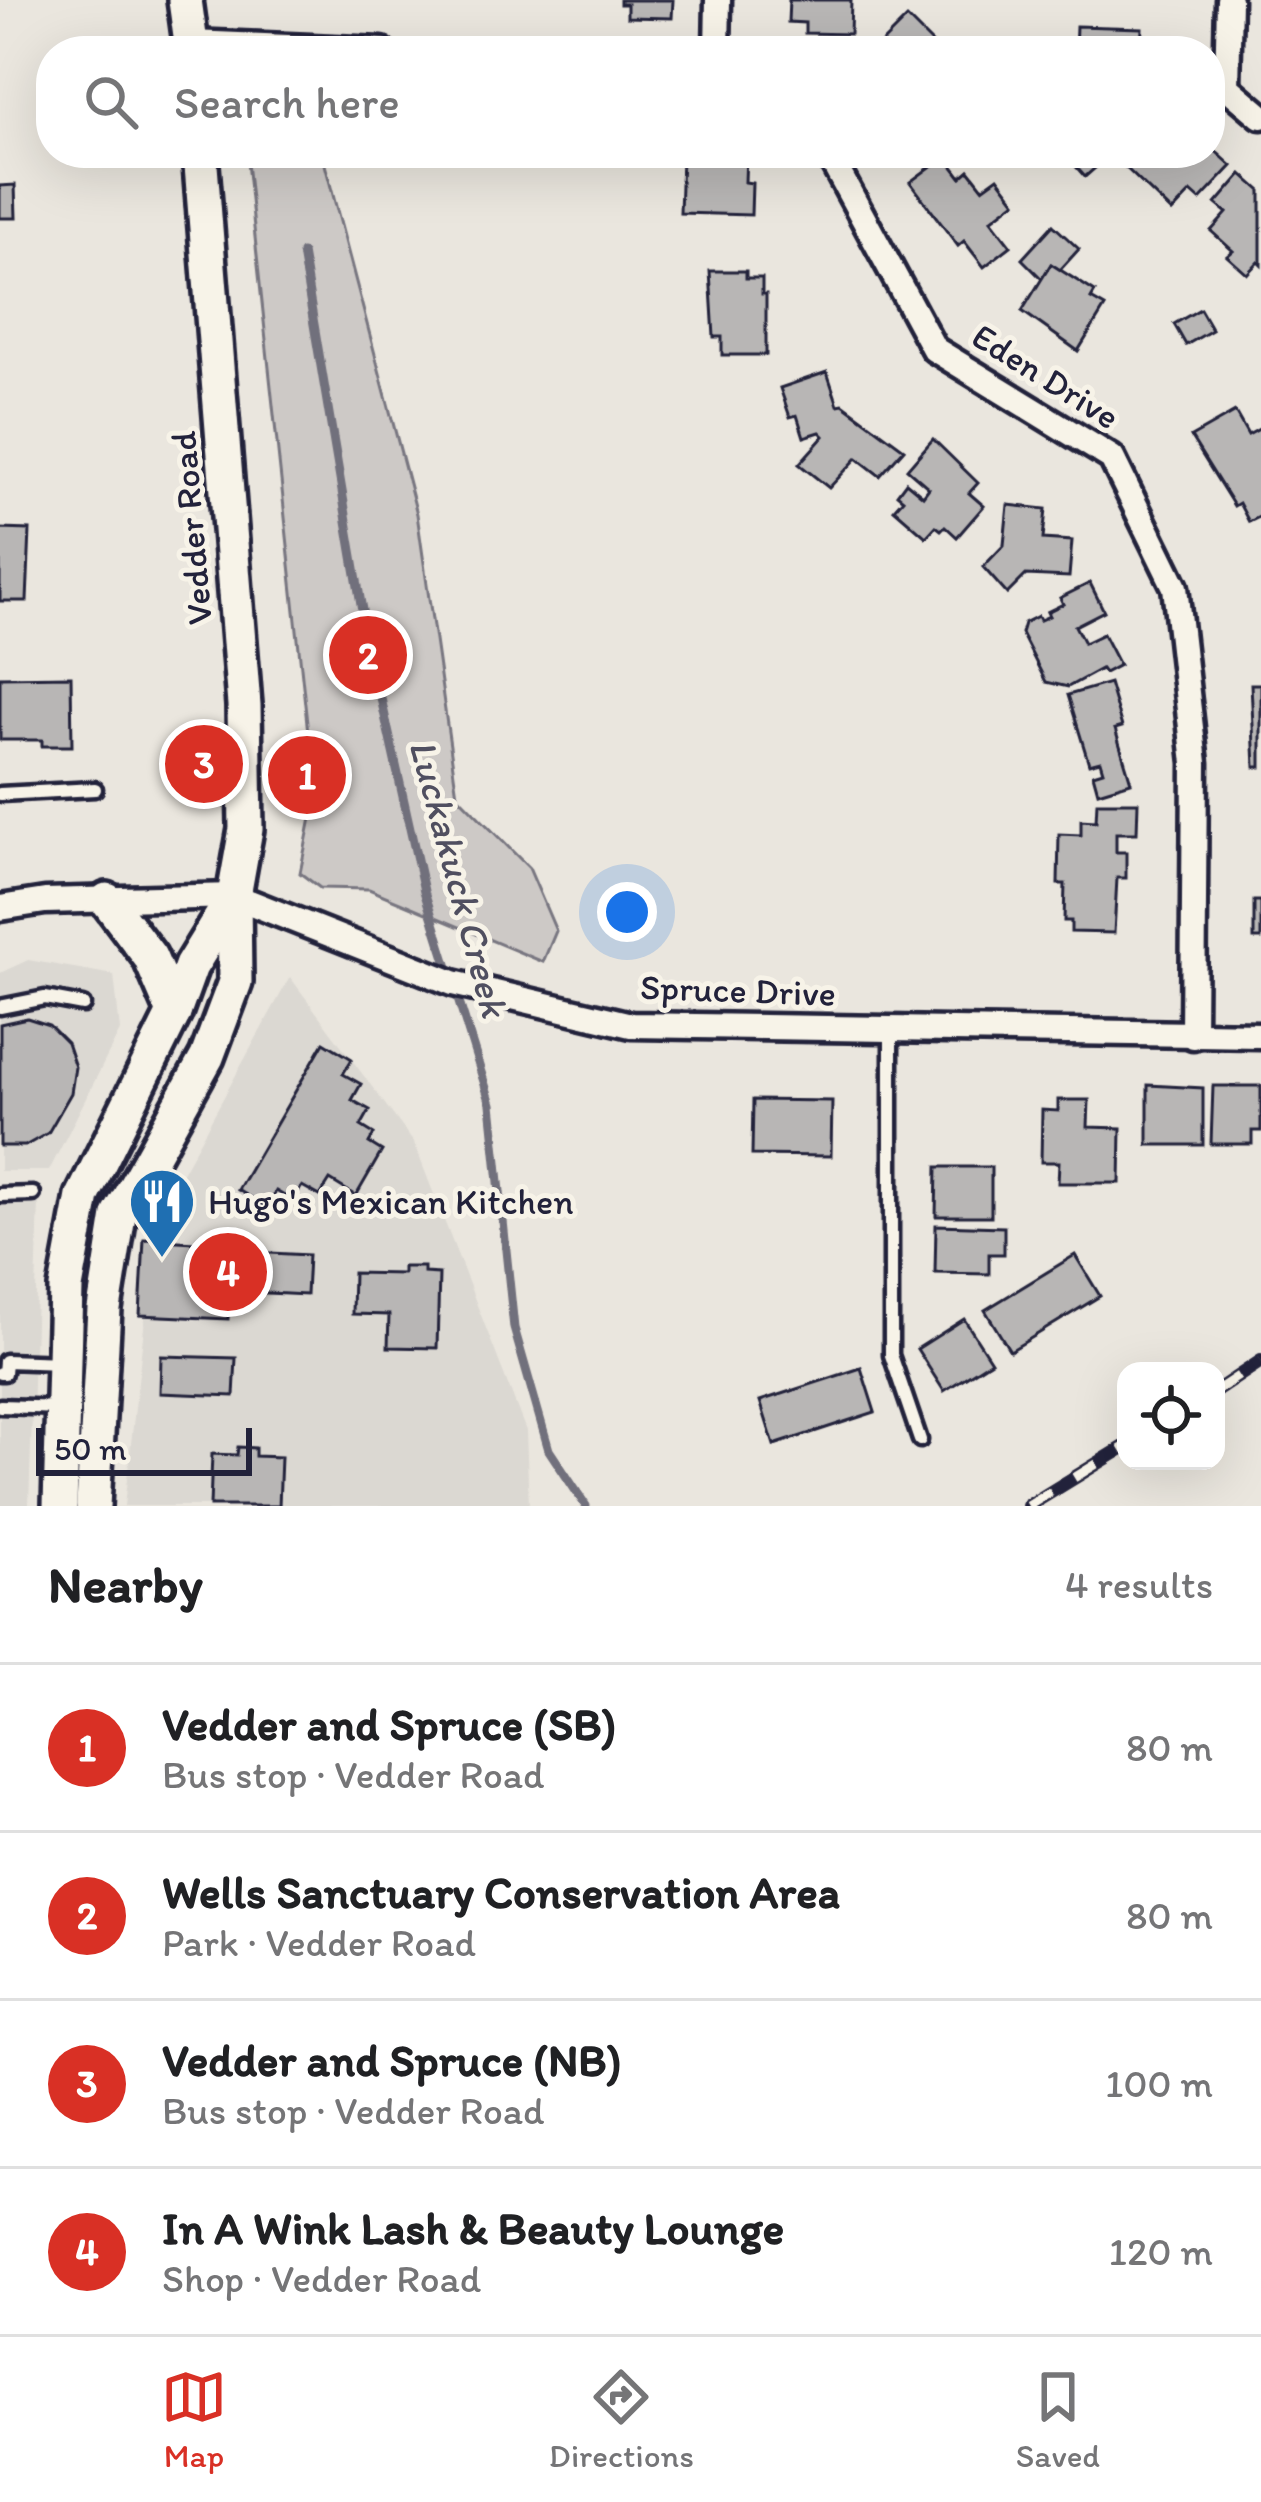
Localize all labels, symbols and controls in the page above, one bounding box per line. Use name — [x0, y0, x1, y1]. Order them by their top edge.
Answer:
search box — [36, 36, 1225, 168]
icon: search — [78, 69, 144, 135]
text: Search here — [174, 75, 400, 129]
street label: Eden Drive — [964, 314, 1128, 438]
street label: Vedder Road — [161, 429, 221, 627]
pin: 2 — [329, 610, 407, 700]
pin: 3 — [165, 719, 243, 809]
pin: 1 — [268, 730, 346, 820]
water label: Luckakuck Creek — [399, 734, 519, 1023]
your location — [597, 882, 657, 942]
street label: Spruce Drive — [639, 965, 837, 1015]
restaurant icon: Hugo's Mexican Kitchen — [127, 1166, 197, 1260]
place label: Hugo's Mexican Kitchen — [208, 1180, 574, 1223]
pin: 4 — [189, 1227, 267, 1317]
map controls — [1117, 1362, 1225, 1470]
button: locate — [1117, 1362, 1225, 1470]
scale bar — [36, 1422, 252, 1475]
text: 50 m — [54, 1429, 127, 1468]
text: Nearby — [48, 1554, 203, 1615]
text: 4 results — [1065, 1561, 1213, 1608]
text: Vedder and Spruce (SB) — [162, 1697, 616, 1751]
text: 1 — [78, 1724, 96, 1771]
text: 80 m — [1126, 1724, 1213, 1771]
text: Bus stop · Vedder Road — [162, 1751, 545, 1798]
text: Wells Sanctuary Conservation Area — [162, 1865, 840, 1919]
text: 2 — [77, 1892, 97, 1939]
text: 80 m — [1126, 1892, 1213, 1939]
text: Park · Vedder Road — [162, 1919, 476, 1966]
text: Vedder and Spruce (NB) — [162, 2033, 621, 2087]
text: 3 — [76, 2060, 98, 2107]
text: 100 m — [1105, 2060, 1213, 2107]
text: Bus stop · Vedder Road — [162, 2087, 545, 2134]
text: In A Wink Lash & Beauty Lounge — [162, 2201, 784, 2255]
text: 4 — [75, 2228, 99, 2275]
text: 120 m — [1109, 2228, 1213, 2275]
text: Shop · Vedder Road — [162, 2255, 481, 2302]
tab: Map — [161, 2364, 227, 2475]
tab: Directions — [549, 2364, 694, 2475]
tab: Saved — [1016, 2364, 1100, 2475]

